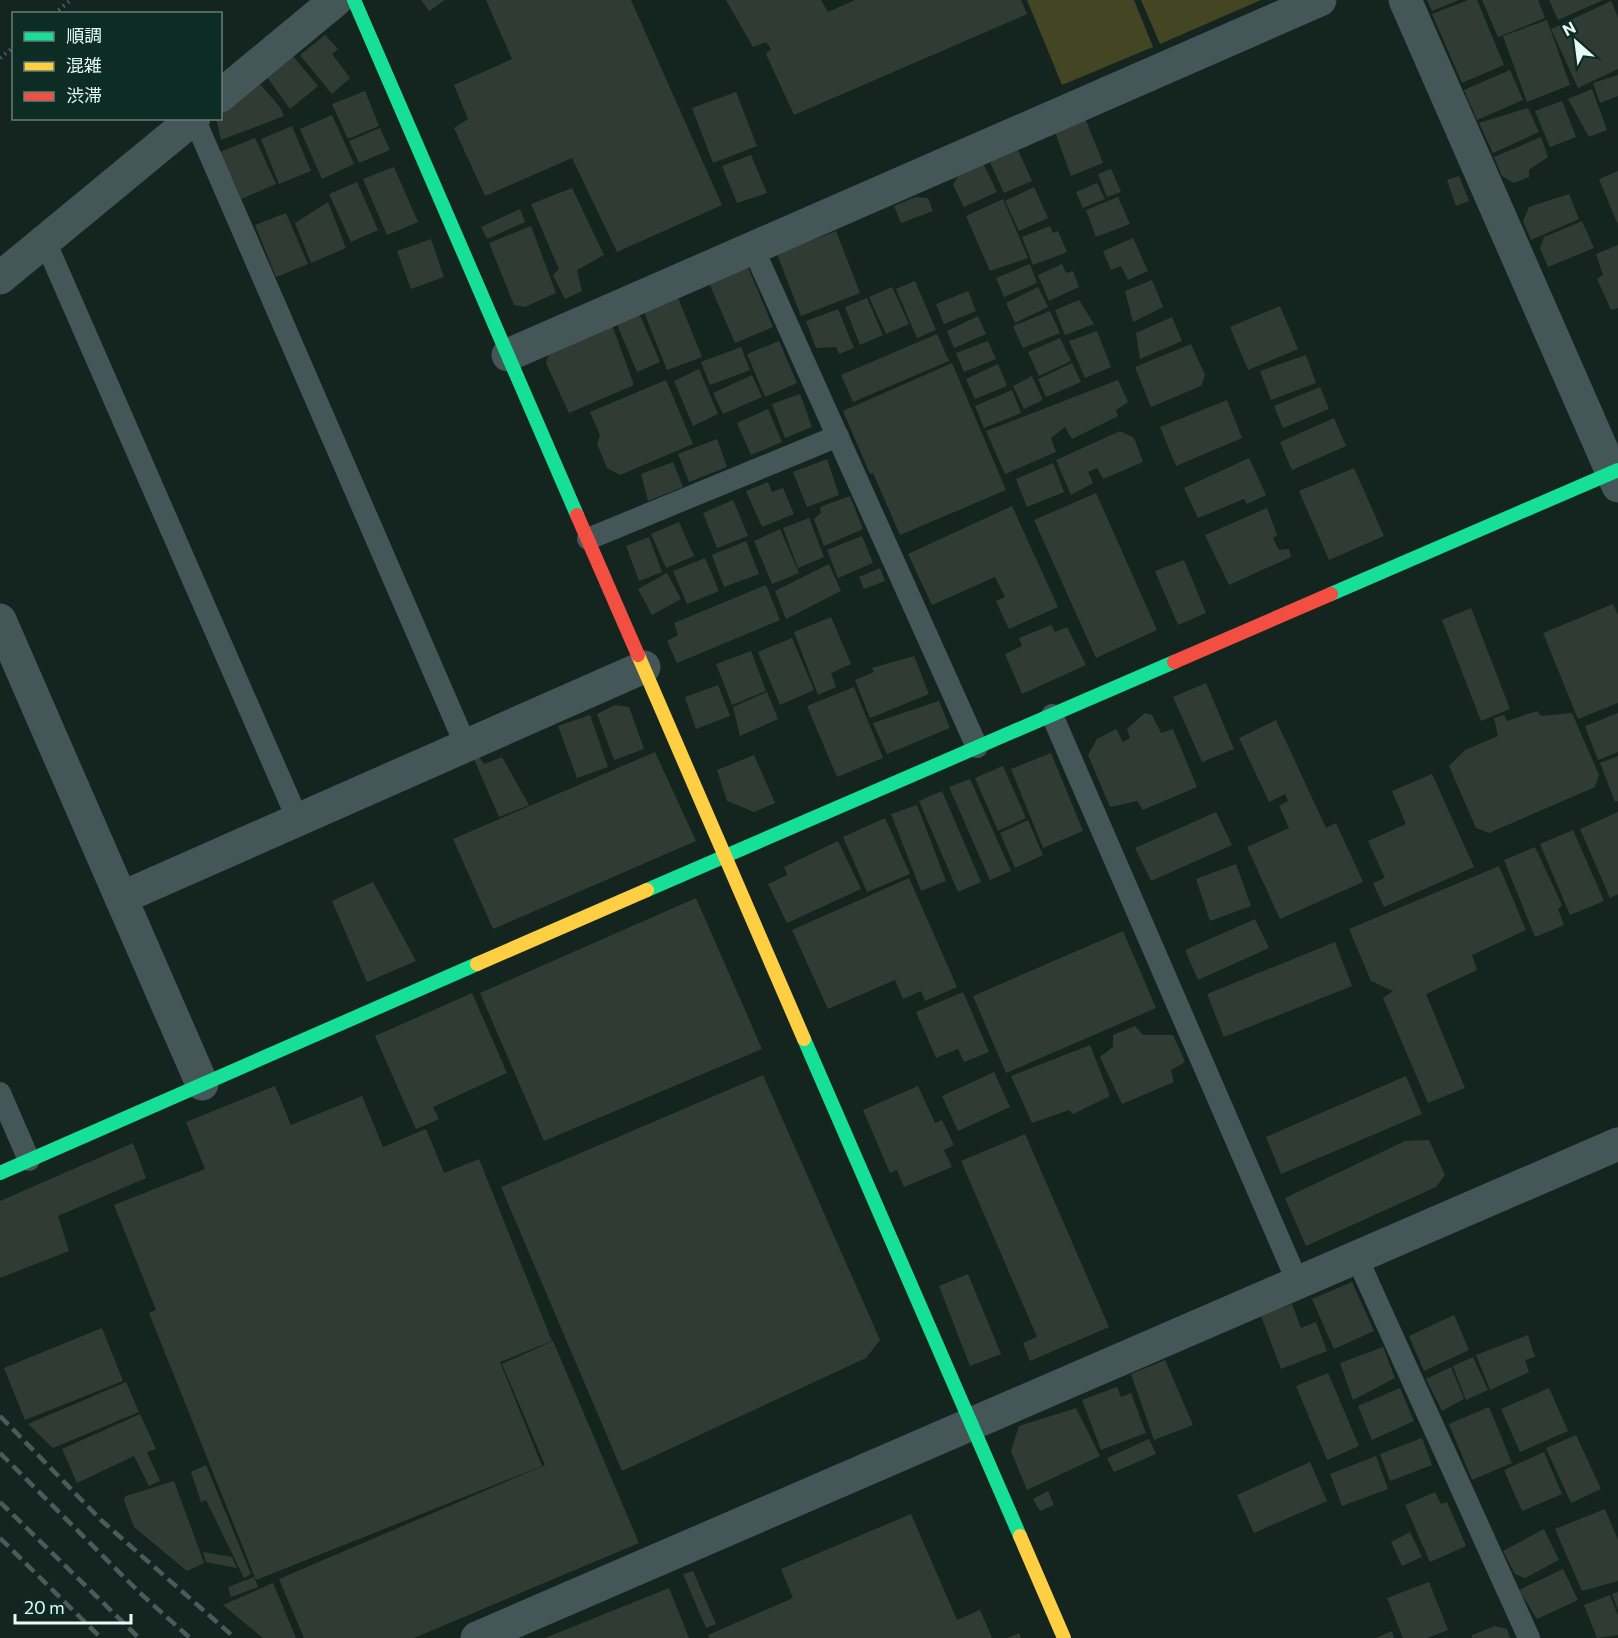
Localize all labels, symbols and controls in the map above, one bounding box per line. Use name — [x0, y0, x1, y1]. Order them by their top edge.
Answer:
legend — [12, 12, 222, 120]
north arrow — [1546, 12, 1606, 72]
text: N — [1559, 17, 1578, 40]
text: 順調 — [66, 24, 102, 46]
text: 混雑 — [66, 54, 102, 76]
text: 渋滞 — [66, 84, 102, 106]
scale bar — [15, 1587, 130, 1625]
text: 20 m — [24, 1596, 65, 1618]

